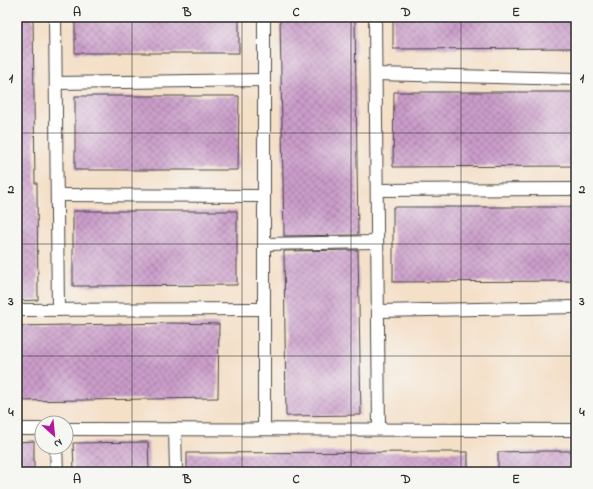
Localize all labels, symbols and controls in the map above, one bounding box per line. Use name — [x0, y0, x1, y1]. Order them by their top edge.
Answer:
text: A — [73, 3, 81, 22]
text: B — [182, 3, 192, 22]
text: C — [292, 3, 300, 22]
text: D — [400, 3, 411, 22]
text: E — [512, 3, 520, 22]
text: 1 — [9, 69, 14, 88]
text: 1 — [580, 69, 585, 88]
text: 2 — [7, 180, 15, 199]
text: 2 — [578, 180, 586, 199]
text: 3 — [7, 292, 14, 311]
text: 3 — [578, 292, 585, 311]
text: 4 — [7, 403, 14, 422]
text: 4 — [578, 403, 585, 422]
north arrow — [34, 415, 74, 455]
text: N — [51, 434, 65, 452]
text: A — [73, 470, 81, 489]
text: B — [182, 470, 192, 489]
text: C — [292, 470, 300, 489]
text: D — [400, 470, 411, 489]
text: E — [512, 470, 520, 489]

